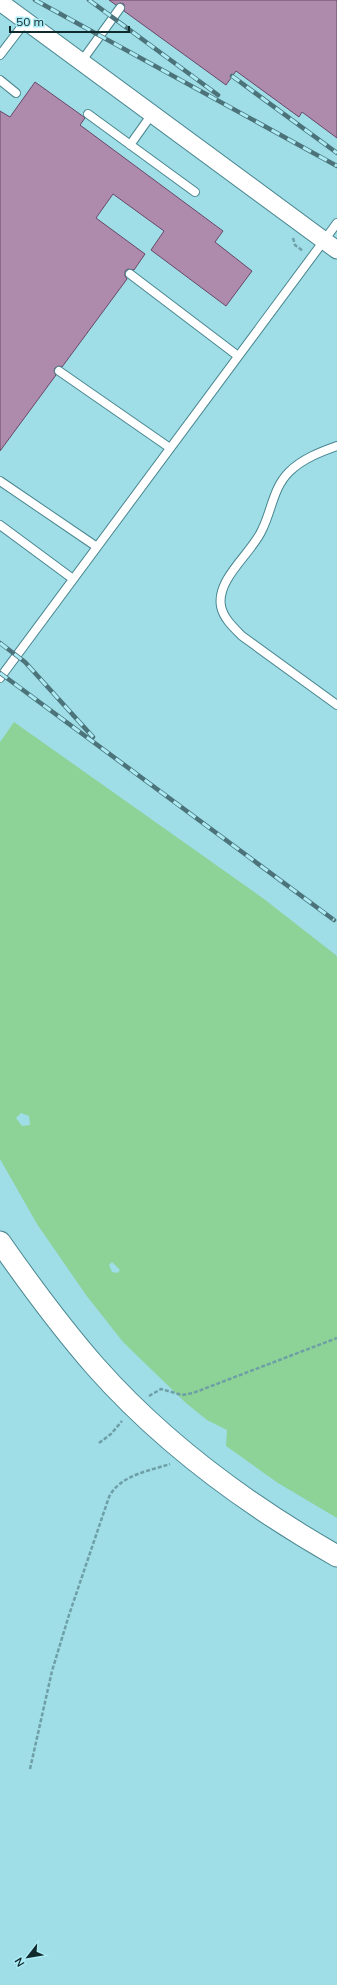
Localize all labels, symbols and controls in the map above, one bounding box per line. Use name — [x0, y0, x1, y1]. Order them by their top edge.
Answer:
scale bar — [10, 8, 129, 34]
text: 50 m — [16, 14, 44, 29]
north arrow — [8, 1937, 48, 1977]
text: N — [11, 1955, 28, 1969]

